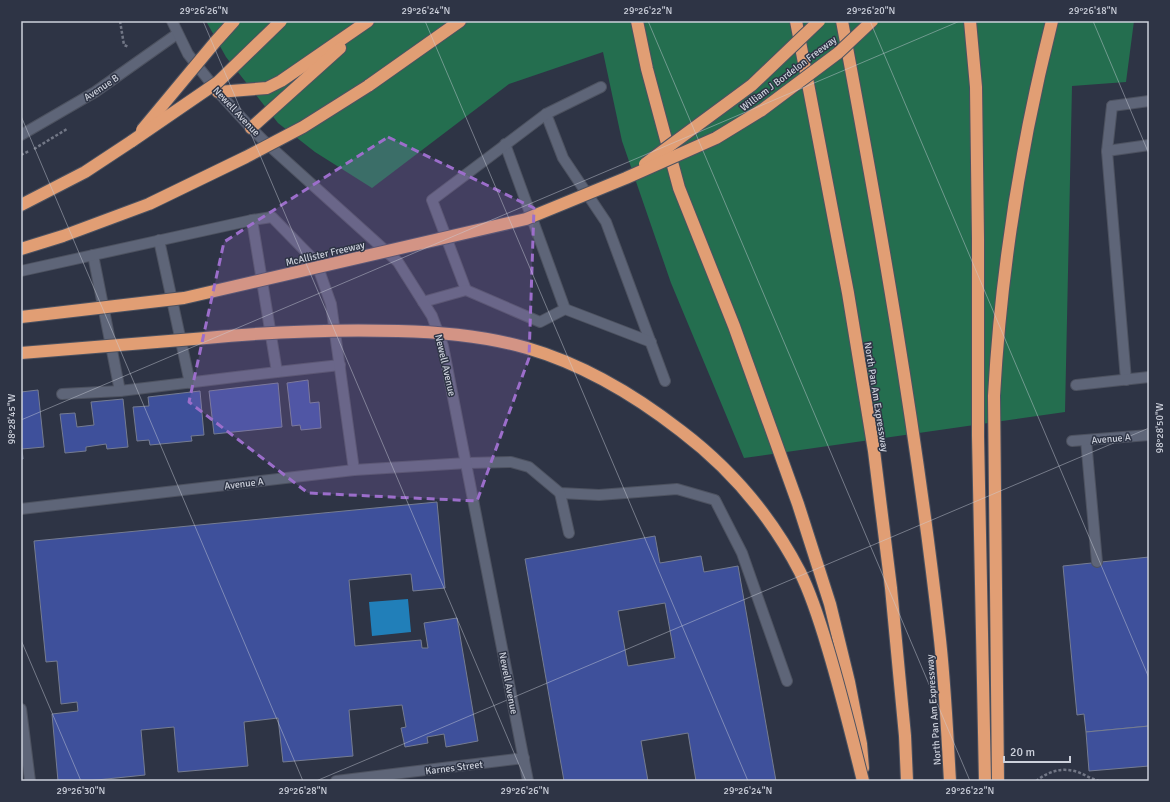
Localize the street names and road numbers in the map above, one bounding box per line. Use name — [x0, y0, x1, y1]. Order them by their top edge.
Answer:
street label: William J Bordelon Freeway — [738, 33, 839, 114]
street label: Avenue B — [82, 72, 121, 104]
street label: Newell Avenue — [210, 85, 262, 139]
street label: McAllister Freeway — [284, 239, 366, 269]
street label: Newell Avenue — [432, 333, 458, 397]
street label: North Pan Am Expressway — [861, 341, 891, 453]
street label: Avenue A — [1091, 431, 1131, 447]
street label: Avenue A — [224, 476, 265, 492]
street label: Newell Avenue — [496, 651, 520, 715]
street label: North Pan Am Expressway — [924, 654, 944, 766]
street label: Karnes Street — [425, 758, 484, 777]

